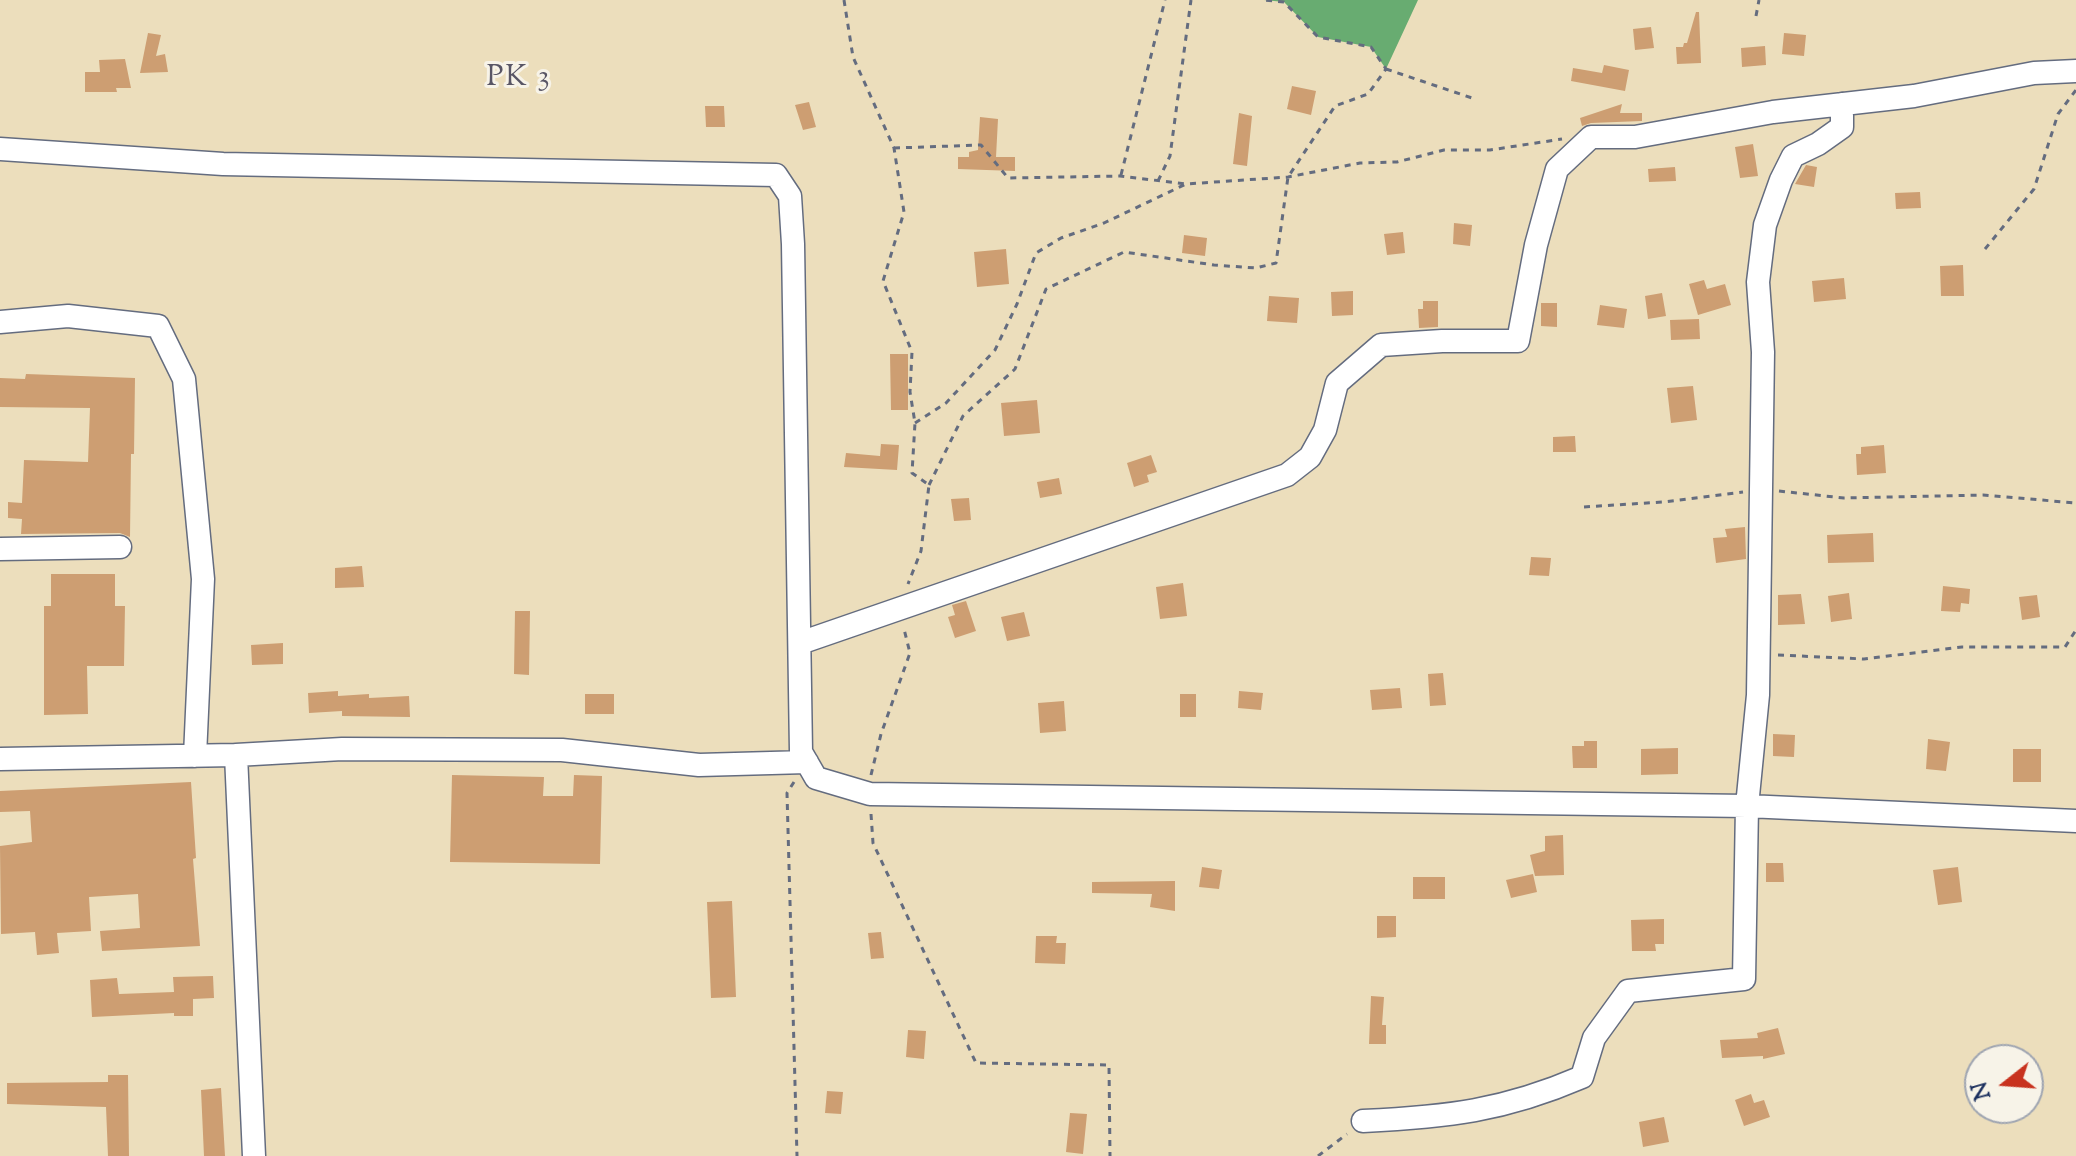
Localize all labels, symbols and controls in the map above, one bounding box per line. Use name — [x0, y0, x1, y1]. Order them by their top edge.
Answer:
district label: PK 3 — [486, 62, 552, 98]
north arrow — [1964, 1044, 2044, 1124]
text: N — [1965, 1077, 2001, 1104]

